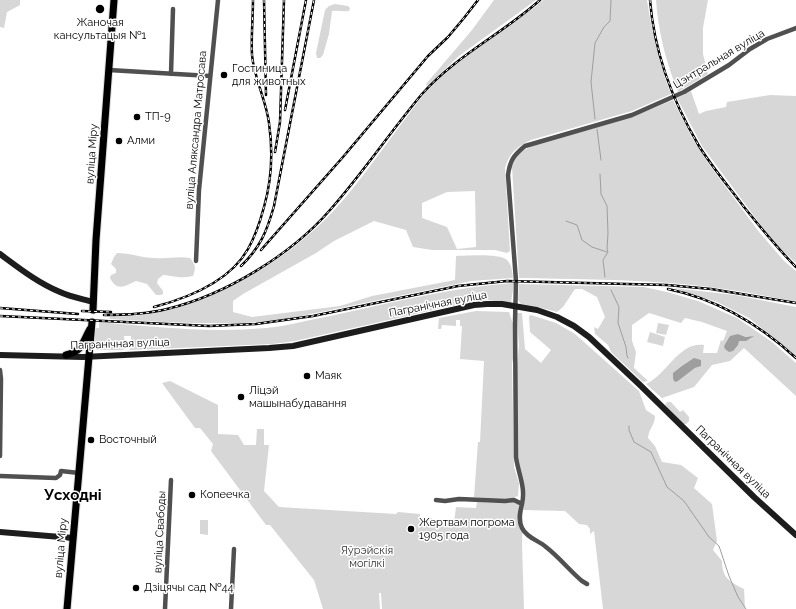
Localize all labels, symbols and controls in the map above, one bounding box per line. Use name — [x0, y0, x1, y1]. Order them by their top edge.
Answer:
marker: Жаночая кансультацыя №1 — [94, 3, 106, 15]
place label: Жаночая кансультацыя №1 — [54, 16, 146, 42]
street label: Цэнтральная вуліца — [671, 27, 767, 91]
street label: вуліца Аляксандра Матросава — [183, 50, 209, 210]
place label: Гостиница для животных — [232, 62, 305, 88]
marker: Гостиница для животных — [219, 70, 229, 80]
place label: ТП-9 — [145, 110, 171, 124]
marker: ТП-9 — [132, 112, 142, 122]
street label: вуліца Міру — [83, 123, 101, 185]
place label: Алми — [127, 134, 155, 148]
marker: Алми — [114, 136, 124, 146]
street label: Пагранічная вуліца — [388, 288, 488, 320]
street label: Пагранічная вуліца — [70, 336, 170, 352]
place label: Маяк — [315, 369, 342, 383]
marker: Маяк — [302, 371, 312, 381]
place label: Ліцэй машынабудавання — [249, 384, 347, 410]
marker: Ліцэй машынабудавання — [236, 392, 246, 402]
street label: Пагранічная вуліца — [693, 423, 773, 501]
place label: Восточный — [99, 433, 157, 447]
marker: Восточный — [86, 435, 96, 445]
district label: Усходні — [44, 486, 102, 504]
place label: Копеечка — [200, 488, 250, 502]
marker: Копеечка — [187, 490, 197, 500]
street label: вуліца Свабоды — [151, 491, 169, 573]
place label: Жертвам погрома 1905 года — [419, 516, 515, 542]
street label: вуліца Міру — [52, 517, 70, 579]
marker: Жертвам погрома 1905 года — [406, 524, 416, 534]
park label: Яўрэйскія могілкі — [341, 544, 393, 570]
place label: Дзіцячы сад №44 — [144, 581, 233, 595]
marker: Дзіцячы сад №44 — [131, 583, 141, 593]

